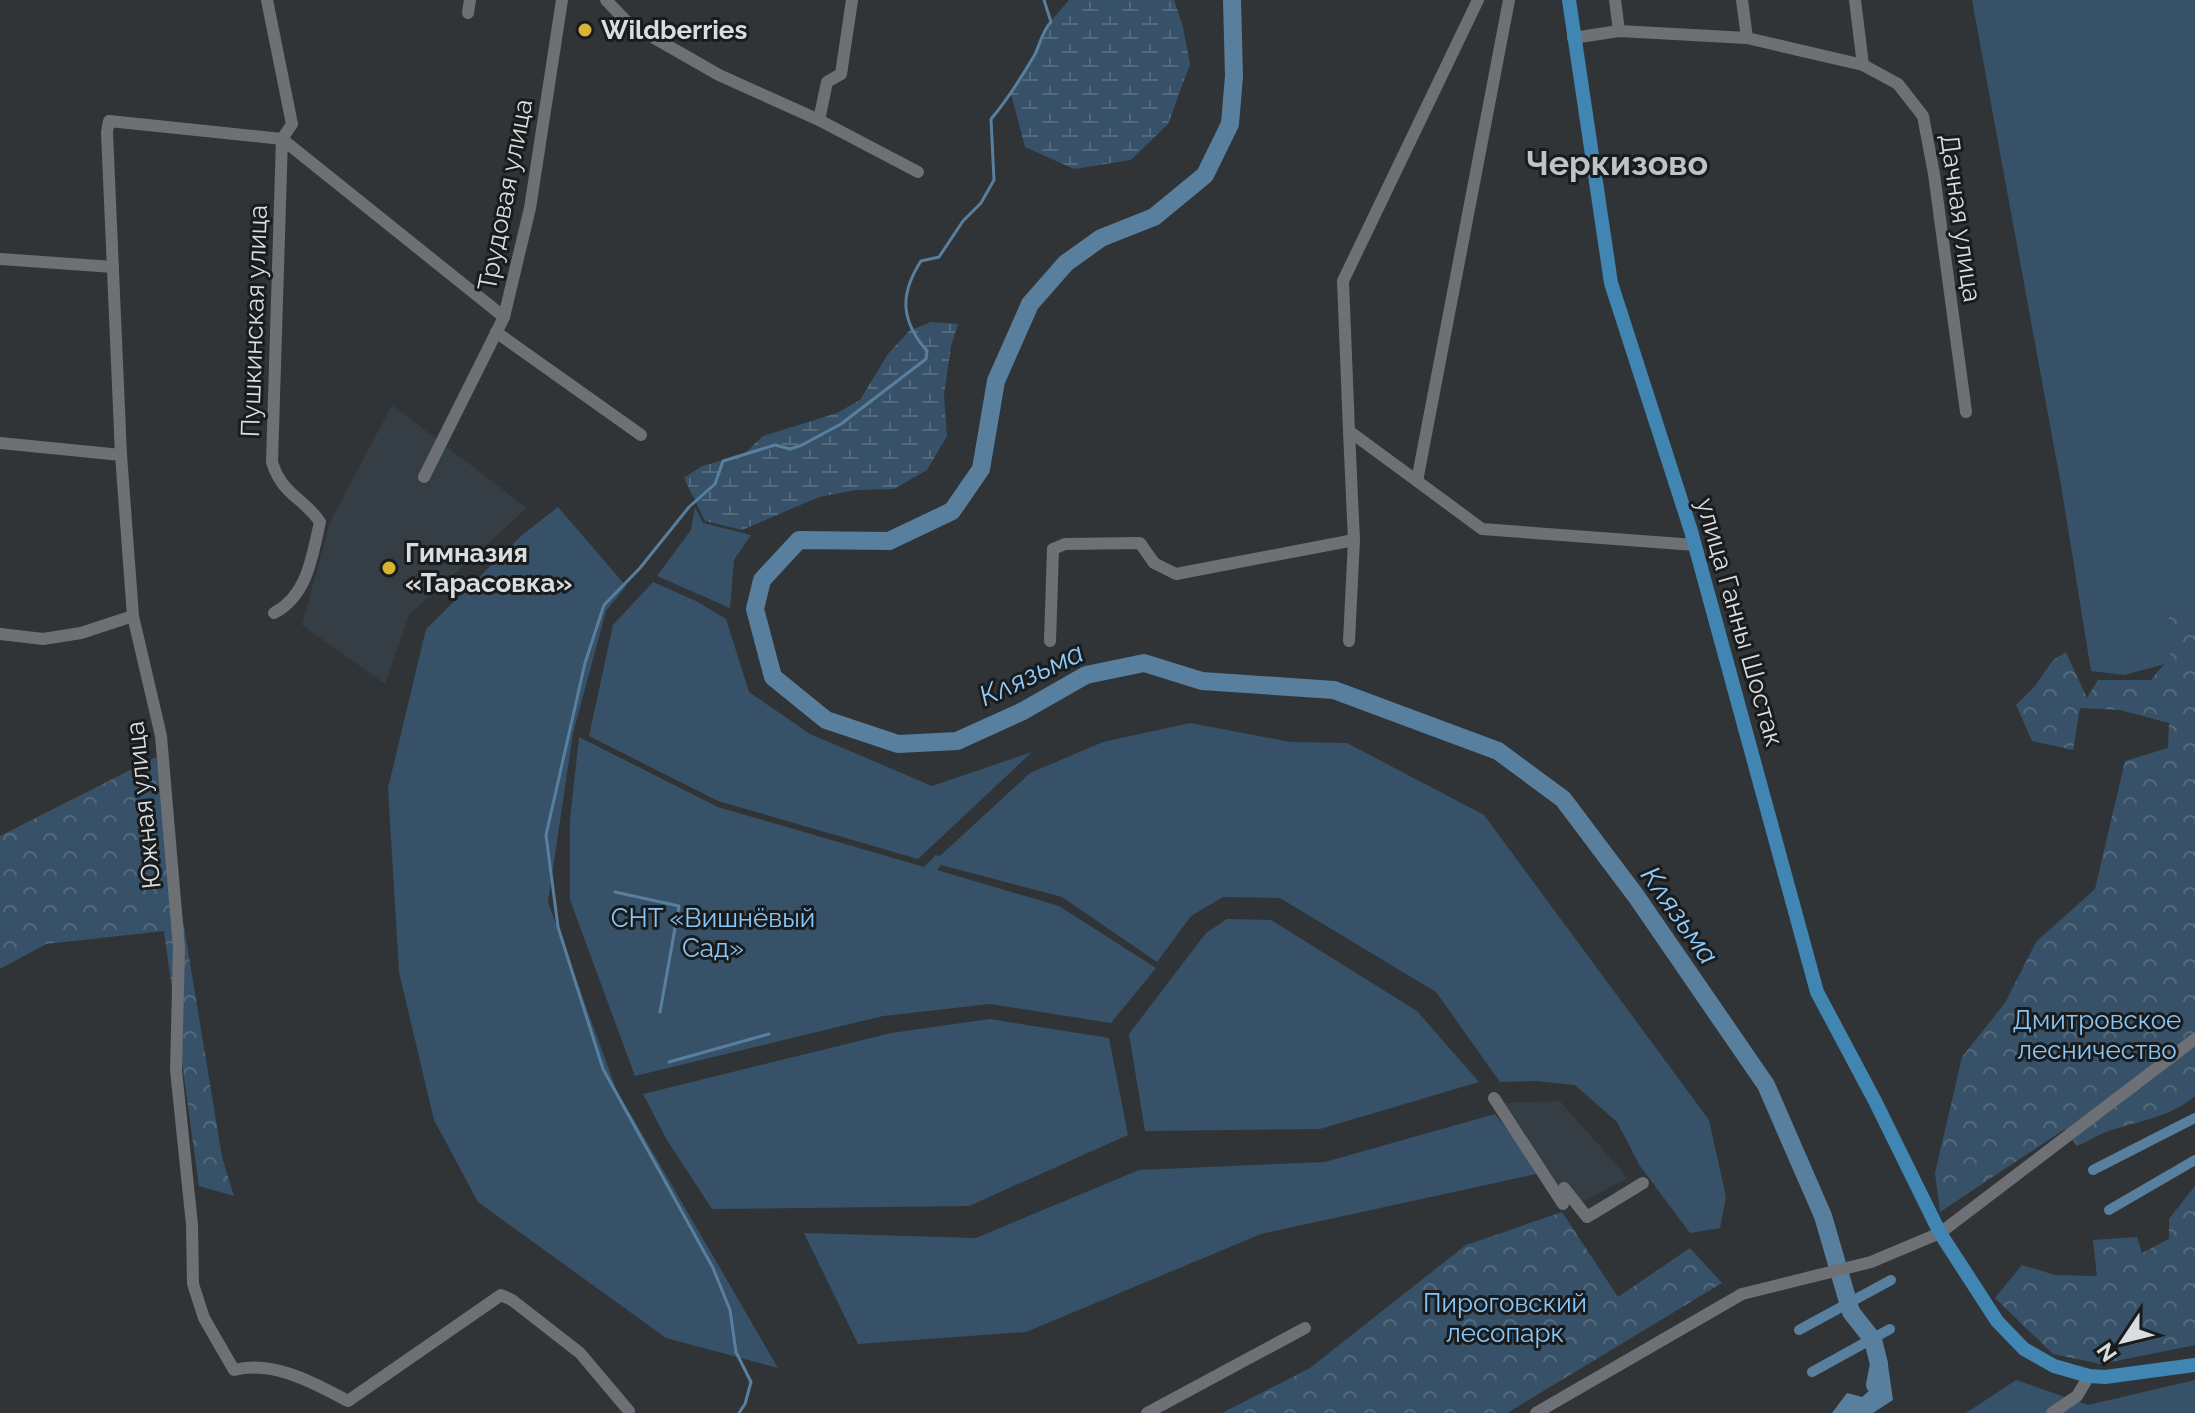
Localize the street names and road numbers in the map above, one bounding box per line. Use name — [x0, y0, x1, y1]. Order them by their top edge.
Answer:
street label: Трудовая улица — [472, 97, 538, 293]
street label: Дачная улица — [1934, 132, 1988, 304]
street label: Пушкинская улица — [235, 204, 273, 438]
street label: улица Ганны Шостак — [1690, 494, 1790, 750]
street label: Южная улица — [119, 720, 167, 890]

